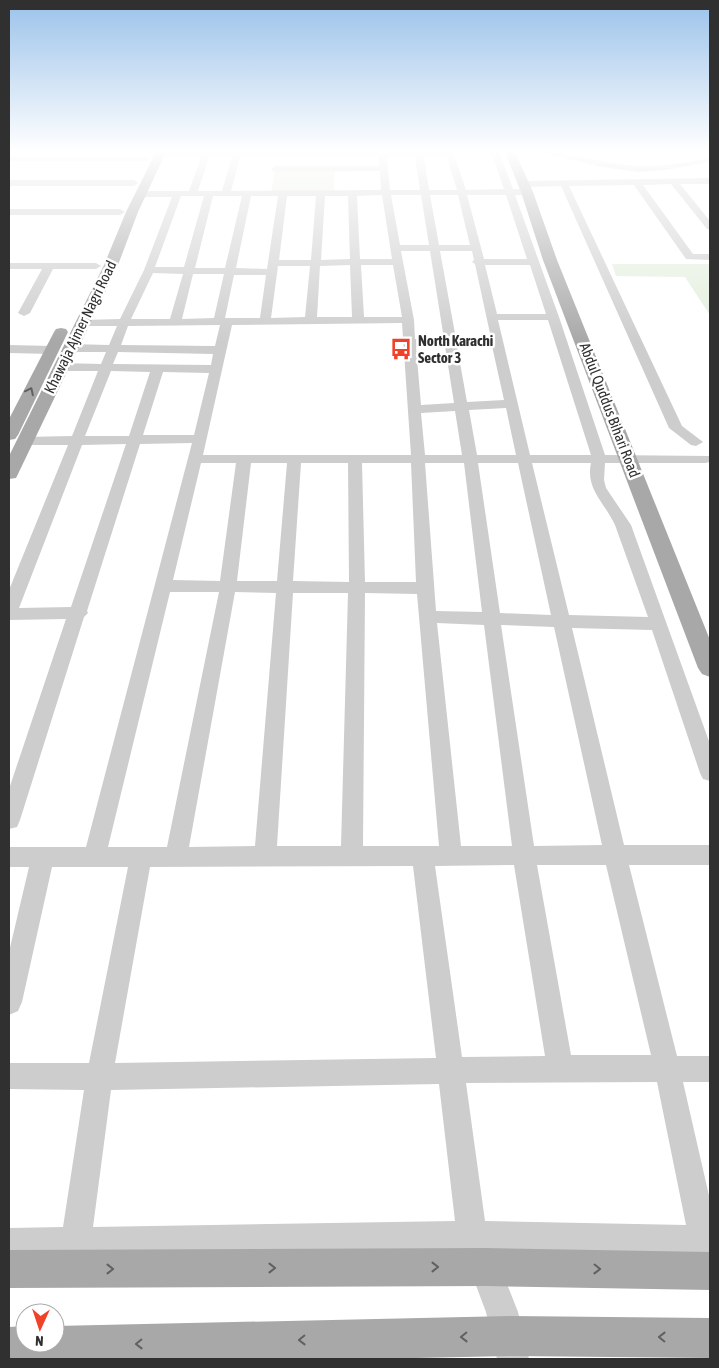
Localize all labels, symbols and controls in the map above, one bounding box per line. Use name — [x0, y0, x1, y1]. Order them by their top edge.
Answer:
street label: Khawaja Ajmer Nagri Road — [40, 258, 120, 396]
place label: North Karachi Sector 3 — [418, 332, 493, 366]
bus stop icon: North Karachi Sector 3 — [388, 336, 414, 362]
street label: Abdul Quddus Bihari Road — [576, 340, 644, 480]
one-way arrow — [24, 387, 34, 396]
one-way arrow — [432, 1262, 439, 1272]
one-way arrow — [269, 1263, 277, 1273]
one-way arrow — [106, 1264, 114, 1274]
one-way arrow — [594, 1264, 602, 1274]
north arrow — [15, 1303, 65, 1353]
one-way arrow — [460, 1331, 468, 1342]
one-way arrow — [657, 1332, 665, 1342]
text: N — [35, 1333, 44, 1349]
one-way arrow — [297, 1335, 305, 1345]
one-way arrow — [135, 1338, 143, 1349]

